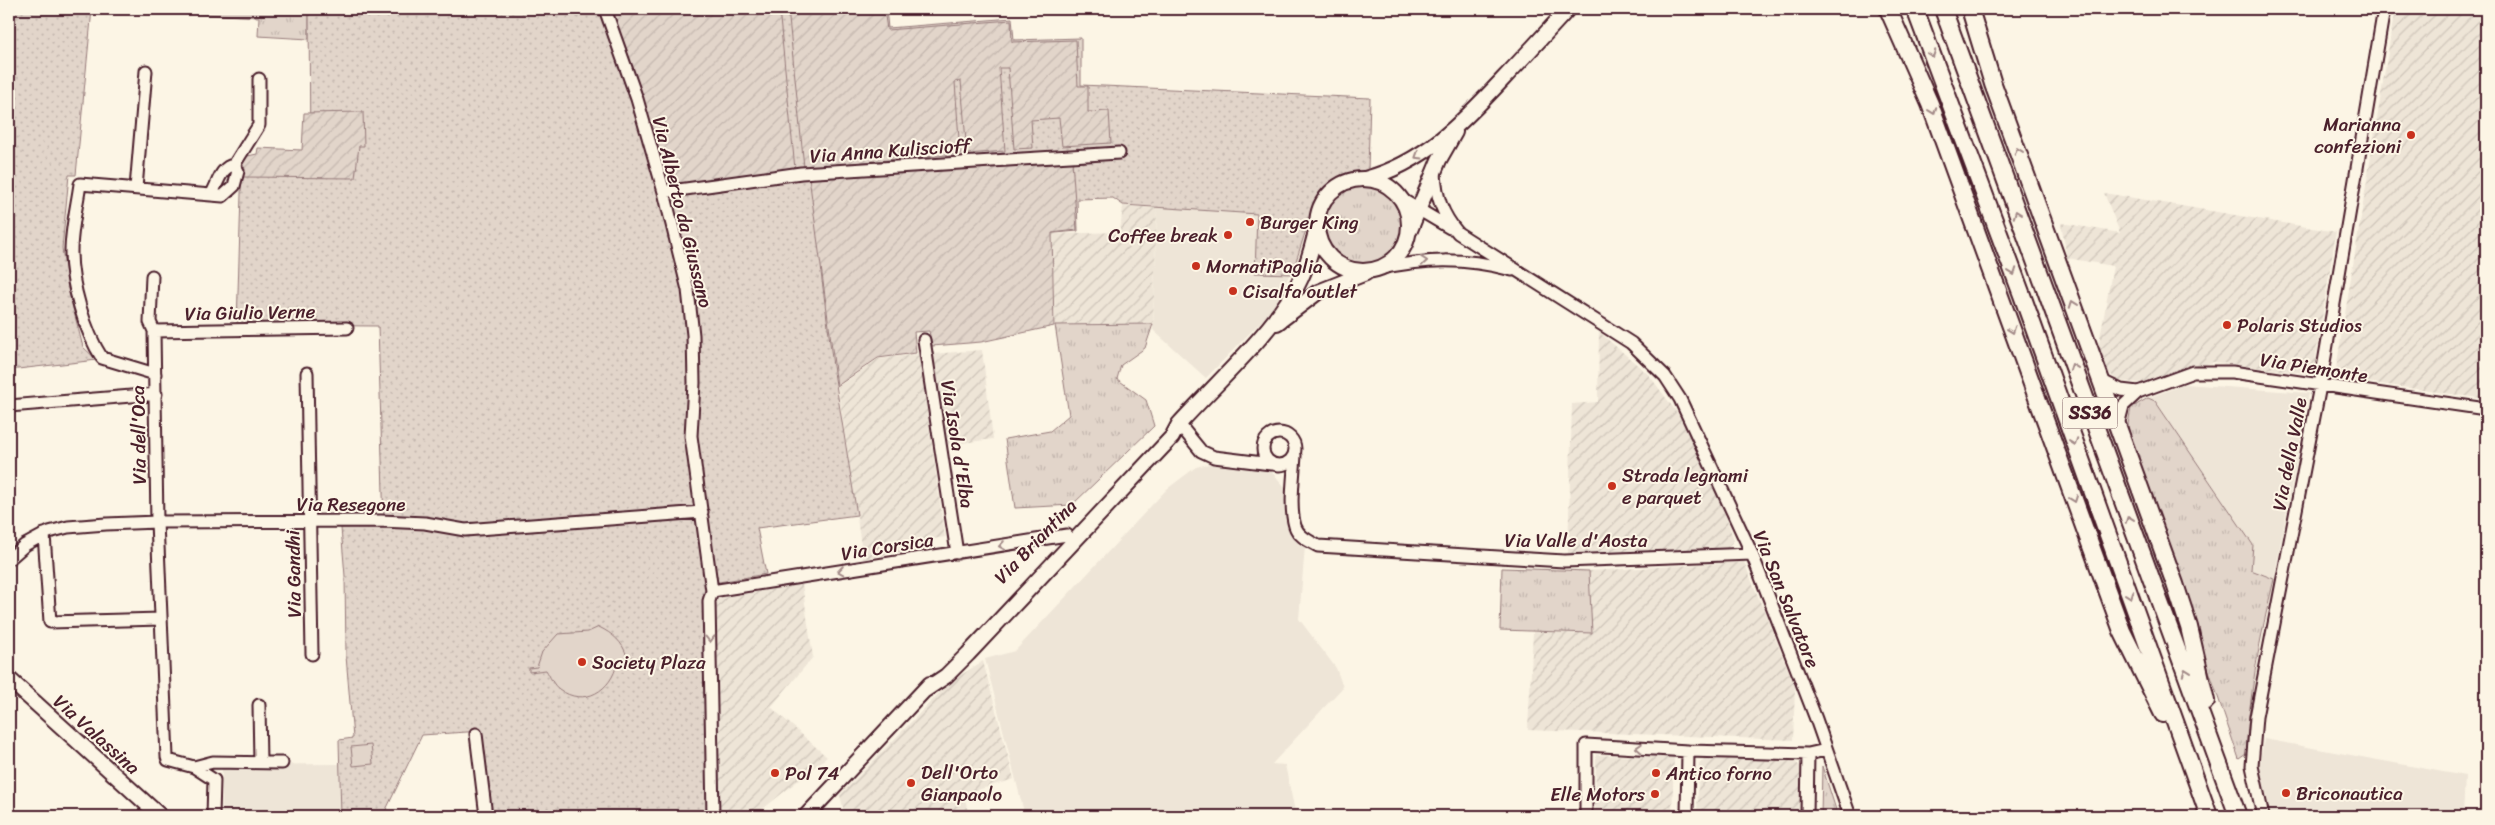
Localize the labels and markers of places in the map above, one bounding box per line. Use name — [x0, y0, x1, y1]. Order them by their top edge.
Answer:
place label: Marianna confezioni — [2314, 108, 2402, 163]
marker: Marianna confezioni — [2405, 129, 2417, 141]
place label: Burger King — [1260, 206, 1359, 239]
marker: Burger King — [1244, 216, 1256, 228]
place label: Coffee break — [1108, 219, 1218, 252]
marker: Coffee break — [1222, 229, 1234, 241]
place label: MornatiPaglia — [1206, 250, 1323, 283]
marker: MornatiPaglia — [1190, 260, 1202, 272]
place label: Cisalfa outlet — [1243, 275, 1358, 308]
marker: Cisalfa outlet — [1227, 285, 1239, 297]
place label: Polaris Studios — [2237, 309, 2362, 342]
marker: Polaris Studios — [2221, 319, 2233, 331]
place label: Strada legnami e parquet — [1622, 459, 1749, 514]
marker: Strada legnami e parquet — [1606, 480, 1618, 492]
place label: Society Plaza — [592, 646, 706, 679]
marker: Society Plaza — [576, 656, 588, 668]
place label: Dell'Orto Gianpaolo — [921, 756, 1002, 811]
place label: Pol 74 — [785, 757, 839, 790]
place label: Antico forno — [1665, 757, 1772, 790]
marker: Pol 74 — [769, 767, 781, 779]
marker: Antico forno — [1650, 767, 1662, 779]
marker: Dell'Orto Gianpaolo — [905, 777, 917, 789]
place label: Briconautica — [2296, 777, 2403, 810]
place label: Elle Motors — [1550, 778, 1645, 811]
marker: Briconautica — [2280, 787, 2292, 799]
marker: Elle Motors — [1649, 788, 1661, 800]

